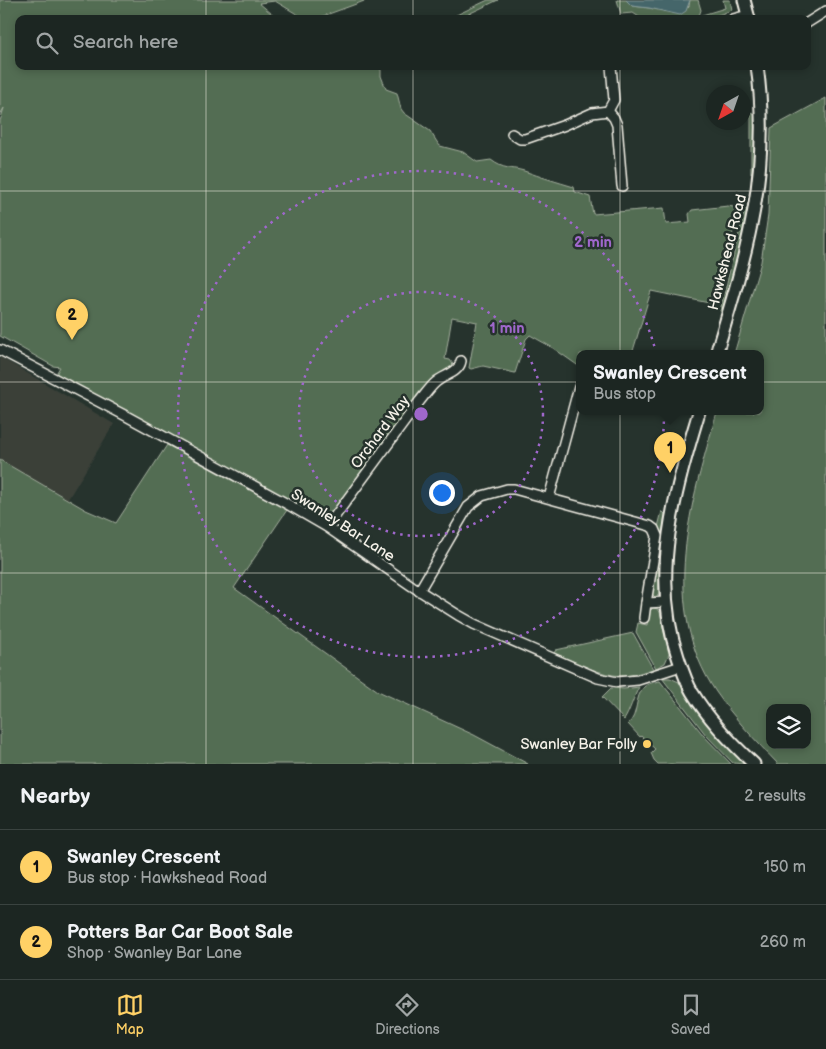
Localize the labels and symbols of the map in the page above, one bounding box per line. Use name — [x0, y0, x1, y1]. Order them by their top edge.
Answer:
north arrow — [706, 85, 751, 130]
street label: Hawkshead Road — [704, 192, 751, 312]
text: 2 min — [574, 233, 612, 252]
pin: 2 — [56, 299, 88, 340]
text: 1 min — [489, 319, 525, 338]
street label: Orchard Way — [347, 392, 414, 473]
centre of rings — [412, 405, 430, 423]
pin: 1 — [654, 432, 686, 473]
your location — [429, 480, 455, 506]
street label: Swanley Bar Lane — [287, 485, 398, 566]
place label: Swanley Bar Folly — [520, 735, 637, 754]
marker: Swanley Bar Folly — [641, 738, 653, 750]

